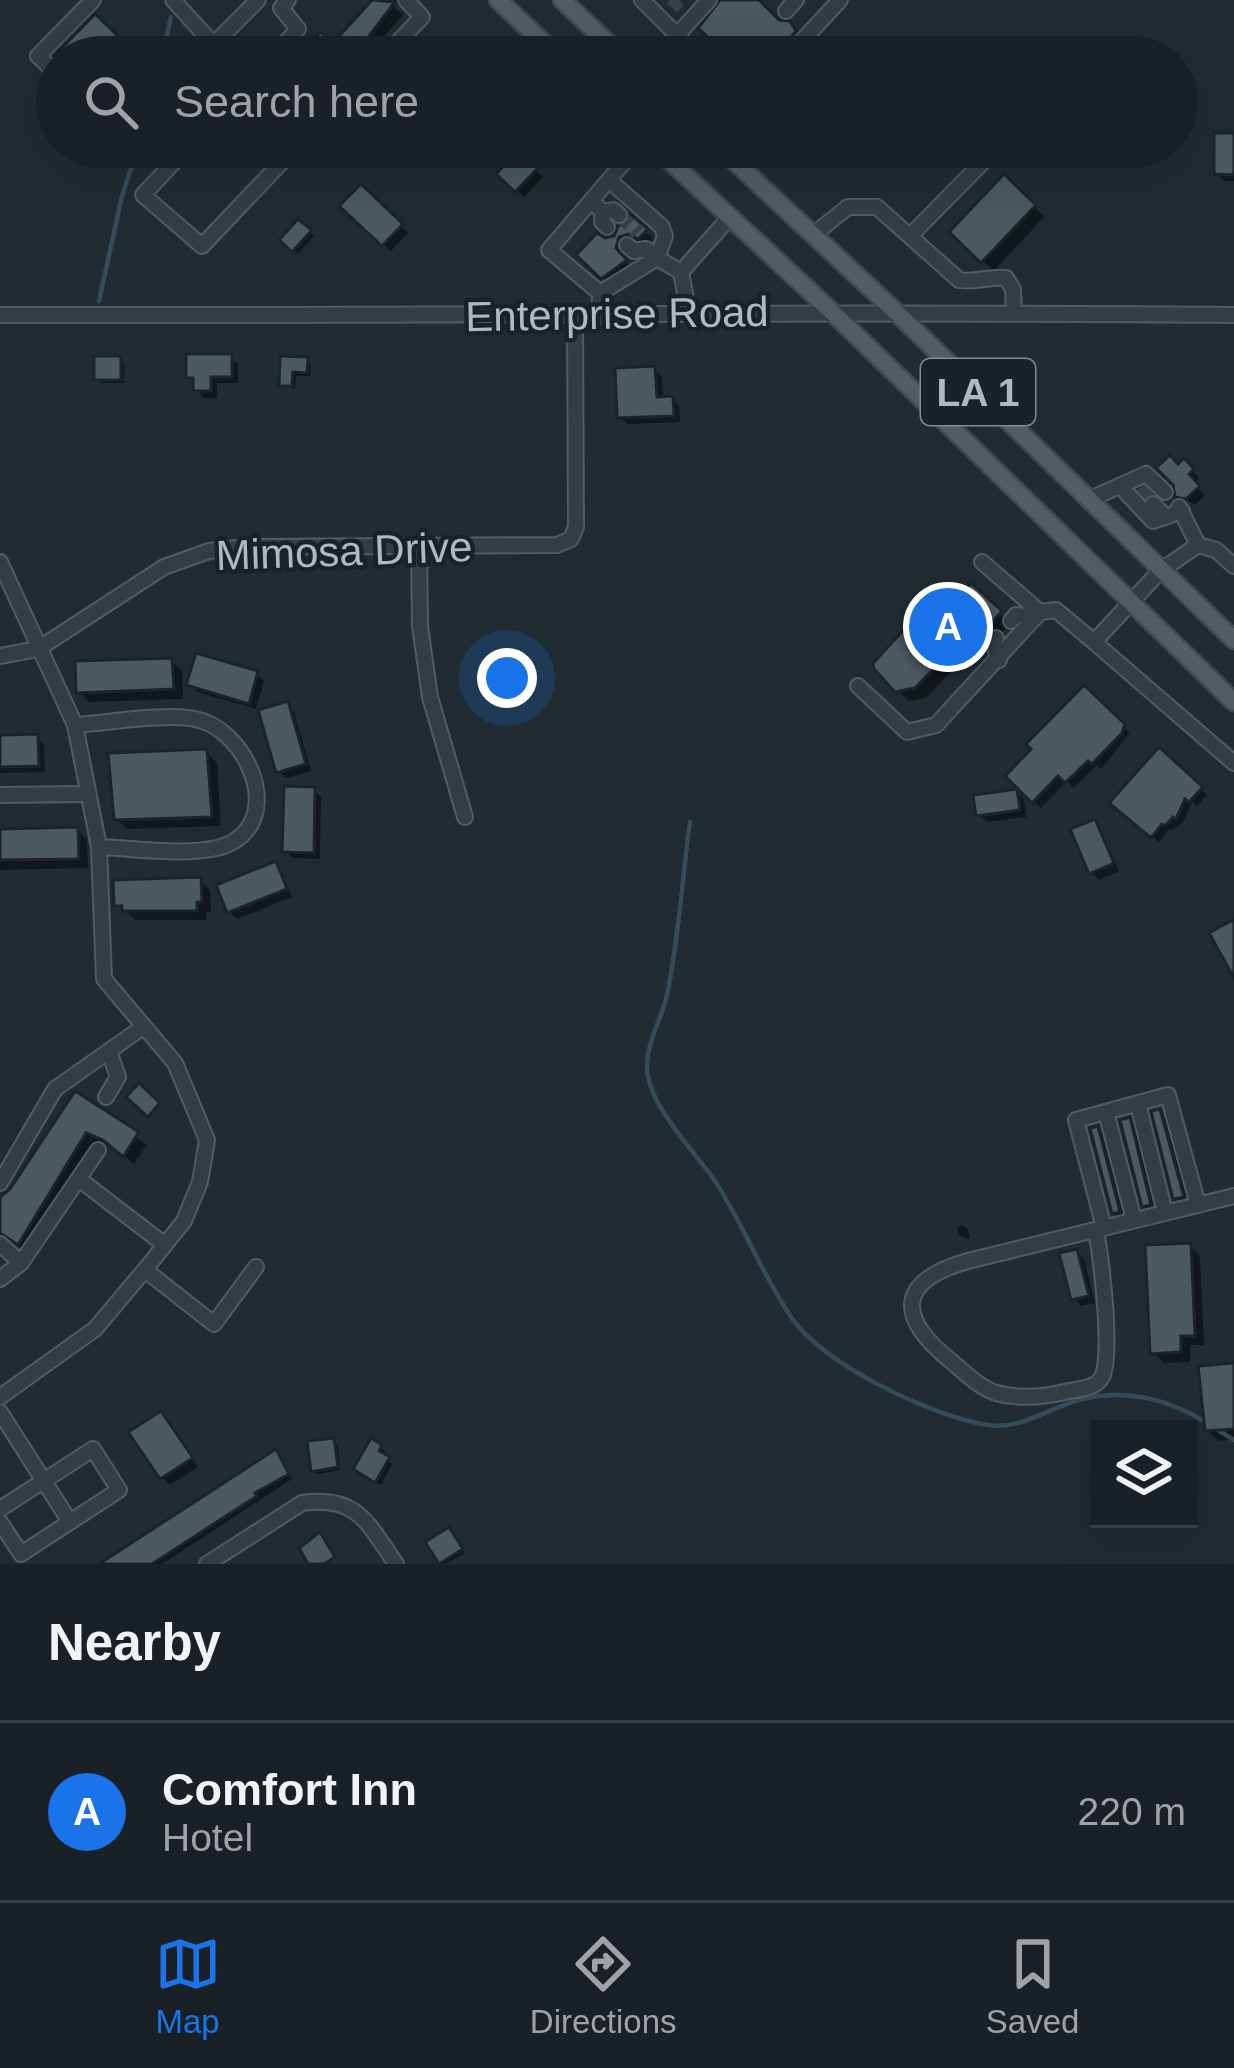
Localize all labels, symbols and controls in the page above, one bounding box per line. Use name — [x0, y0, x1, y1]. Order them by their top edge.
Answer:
search box — [36, 36, 1198, 168]
icon: search — [78, 69, 144, 135]
text: Search here — [174, 76, 419, 127]
street label: Enterprise Road — [465, 288, 769, 340]
road number: LA 1 — [921, 359, 1035, 425]
street label: Mimosa Drive — [215, 523, 473, 579]
pin: A — [909, 582, 987, 672]
your location — [477, 648, 537, 708]
map controls — [1090, 1420, 1198, 1528]
button: layers — [1090, 1420, 1198, 1528]
text: Nearby — [48, 1614, 221, 1671]
text: Comfort Inn — [162, 1764, 417, 1815]
text: A — [73, 1790, 101, 1833]
text: 220 m — [1078, 1790, 1186, 1833]
text: Hotel — [162, 1816, 253, 1859]
tab: Map — [155, 1931, 221, 2041]
tab: Directions — [530, 1931, 677, 2041]
tab: Saved — [986, 1931, 1079, 2041]

